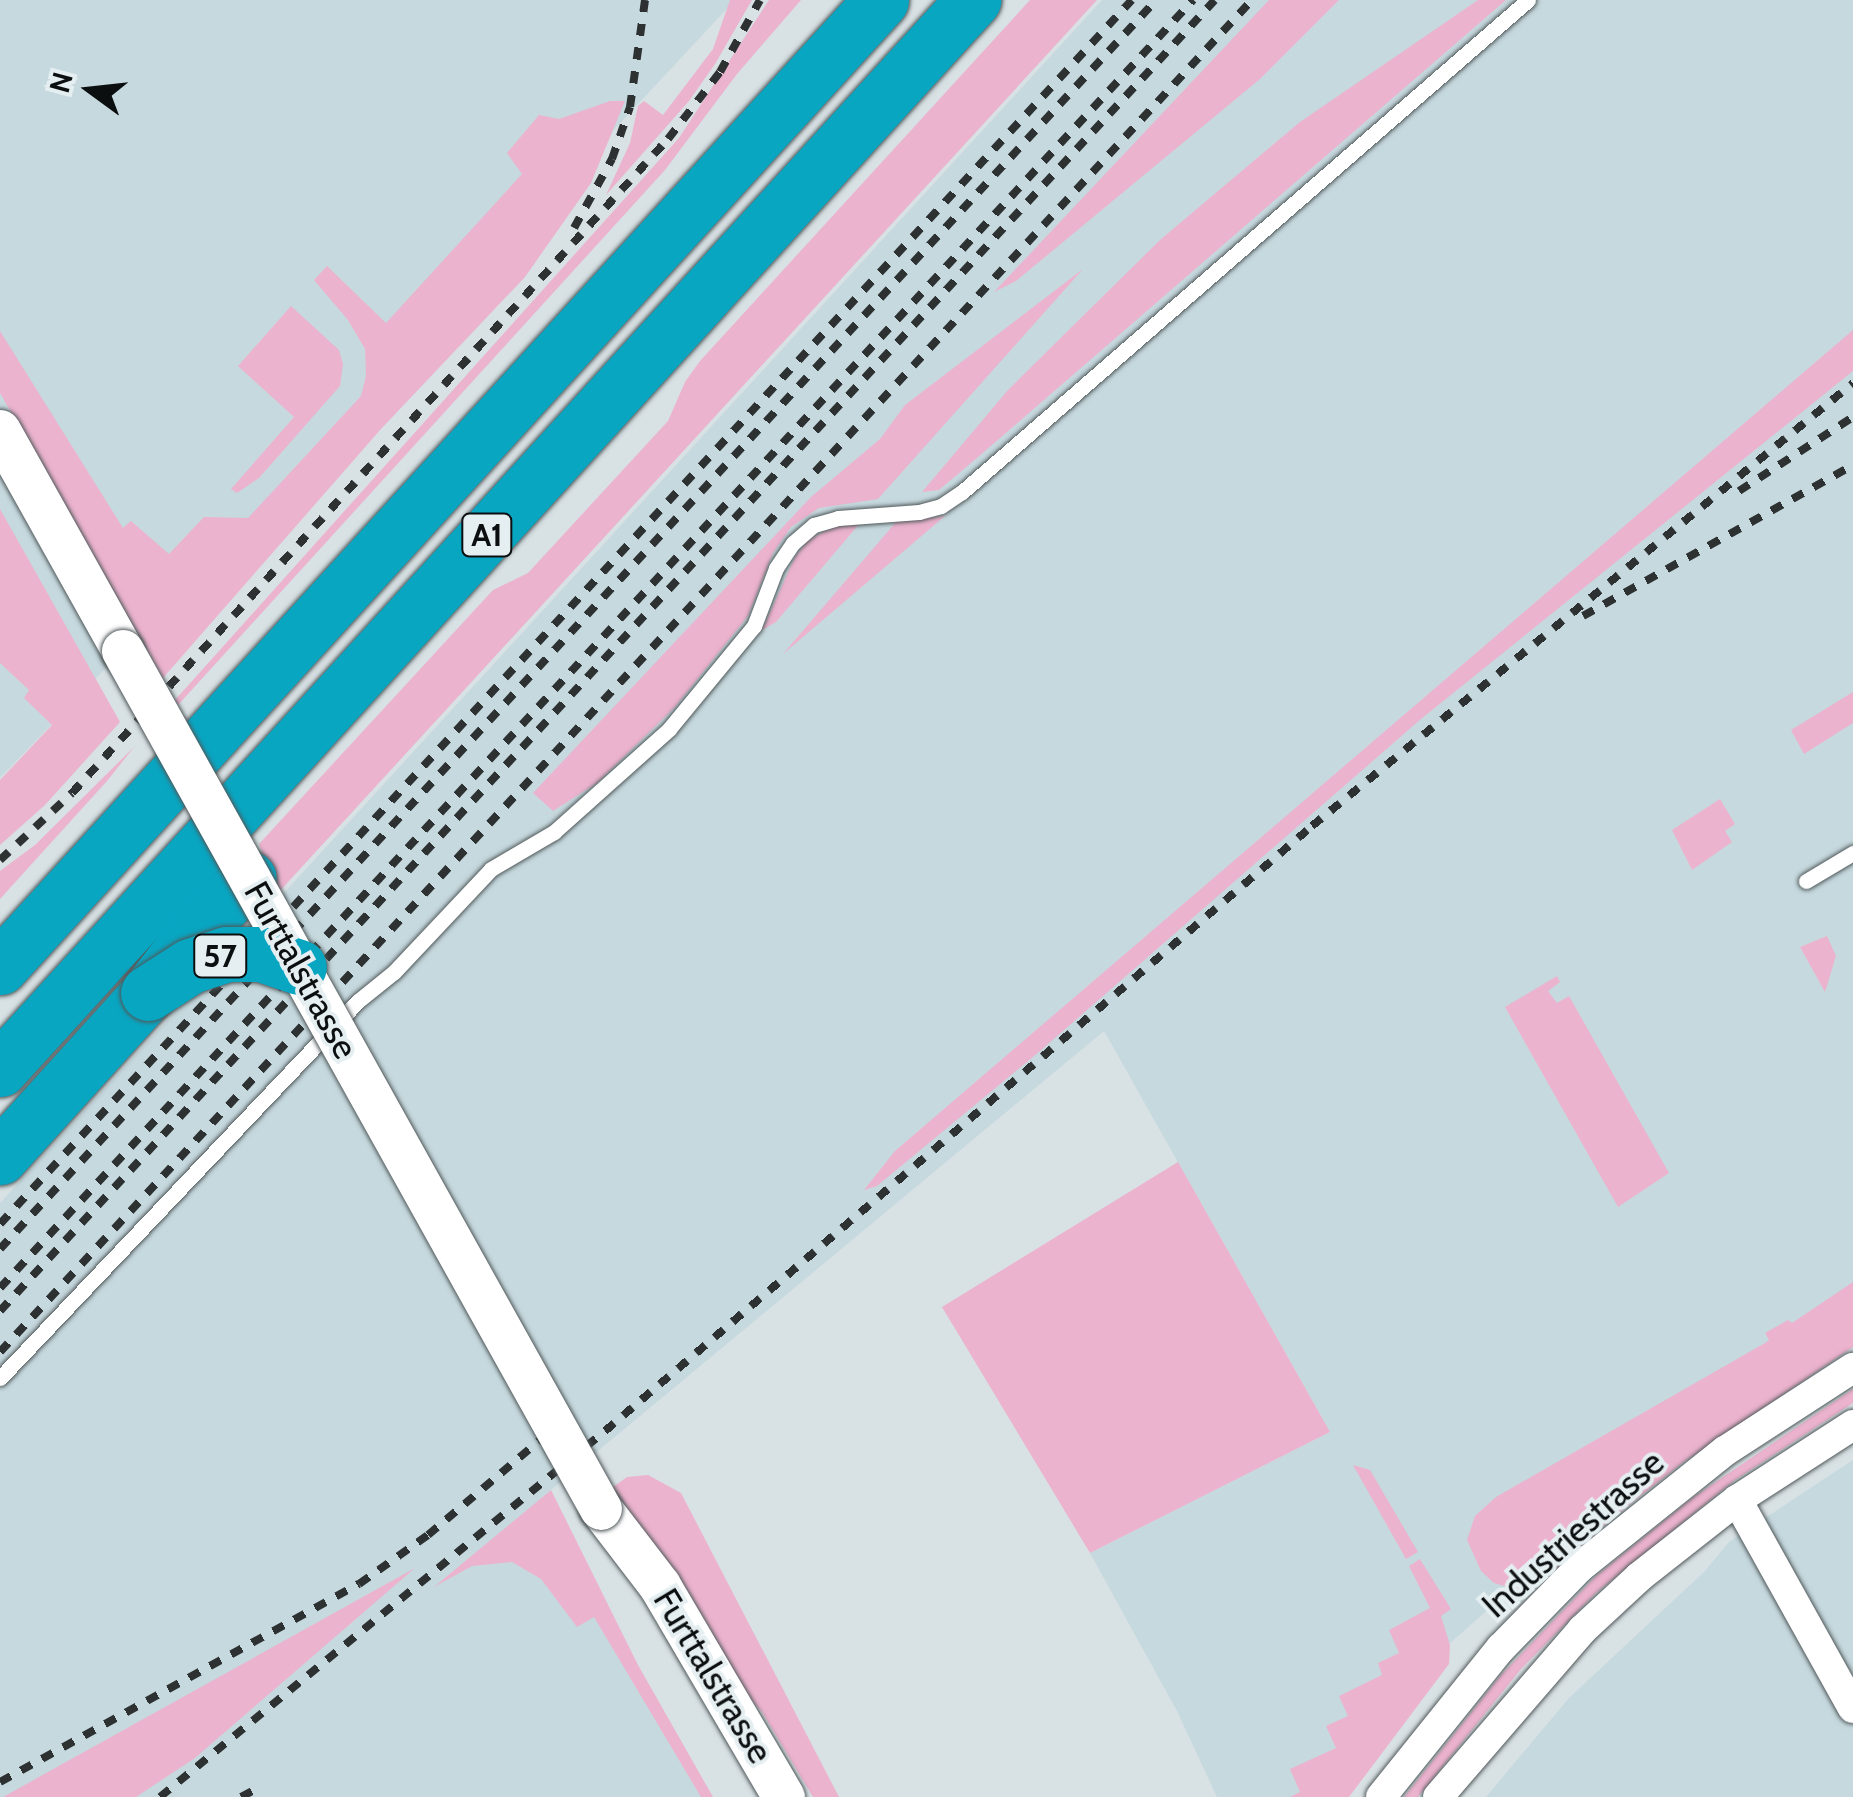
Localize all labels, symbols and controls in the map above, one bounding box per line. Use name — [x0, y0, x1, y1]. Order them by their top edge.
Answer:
north arrow — [40, 40, 140, 140]
text: N — [42, 68, 80, 96]
road number: A1 — [460, 508, 514, 562]
street label: Furttalstrasse — [235, 874, 367, 1066]
road number: 57 — [192, 929, 248, 983]
street label: Industriestrasse — [1474, 1442, 1672, 1626]
street label: Furttalstrasse — [645, 1581, 781, 1771]

